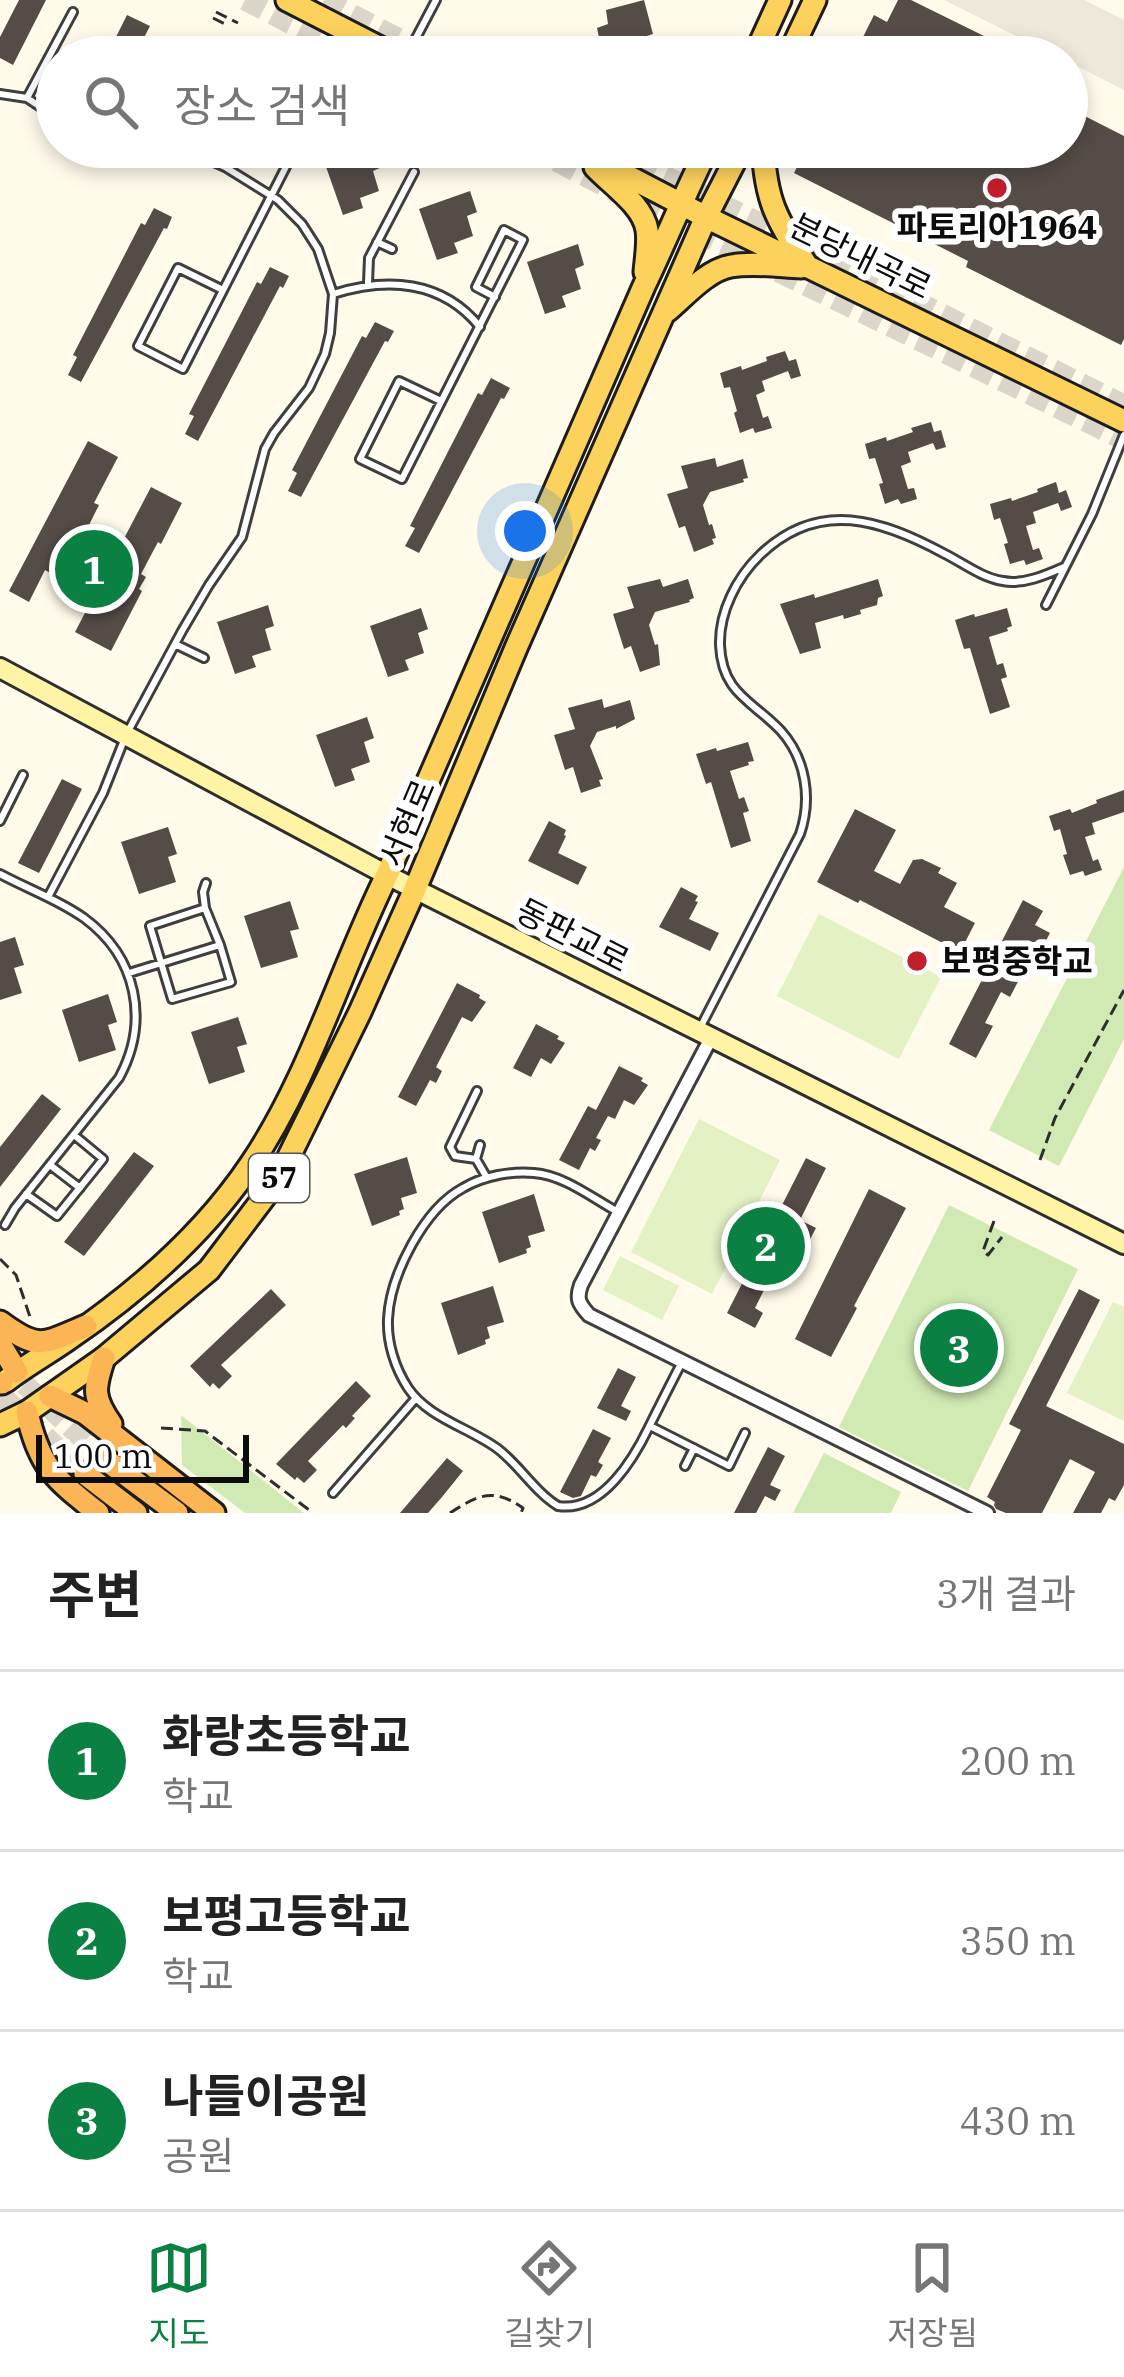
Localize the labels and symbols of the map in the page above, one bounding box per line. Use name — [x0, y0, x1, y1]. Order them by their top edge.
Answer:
marker: 파토리아1964 — [984, 175, 1010, 201]
street label: 분당내곡로 — [784, 203, 939, 308]
place label: 파토리아1964 — [897, 205, 1097, 248]
your location — [495, 501, 555, 561]
pin: 1 — [55, 524, 133, 614]
street label: 서현로 — [369, 772, 444, 873]
street label: 동판교로 — [509, 888, 637, 981]
place label: 보평중학교 — [941, 939, 1093, 982]
marker: 보평중학교 — [904, 948, 930, 974]
road number: 57 — [249, 1154, 309, 1202]
pin: 2 — [727, 1201, 805, 1291]
pin: 3 — [920, 1303, 998, 1393]
scale bar — [36, 1429, 249, 1482]

